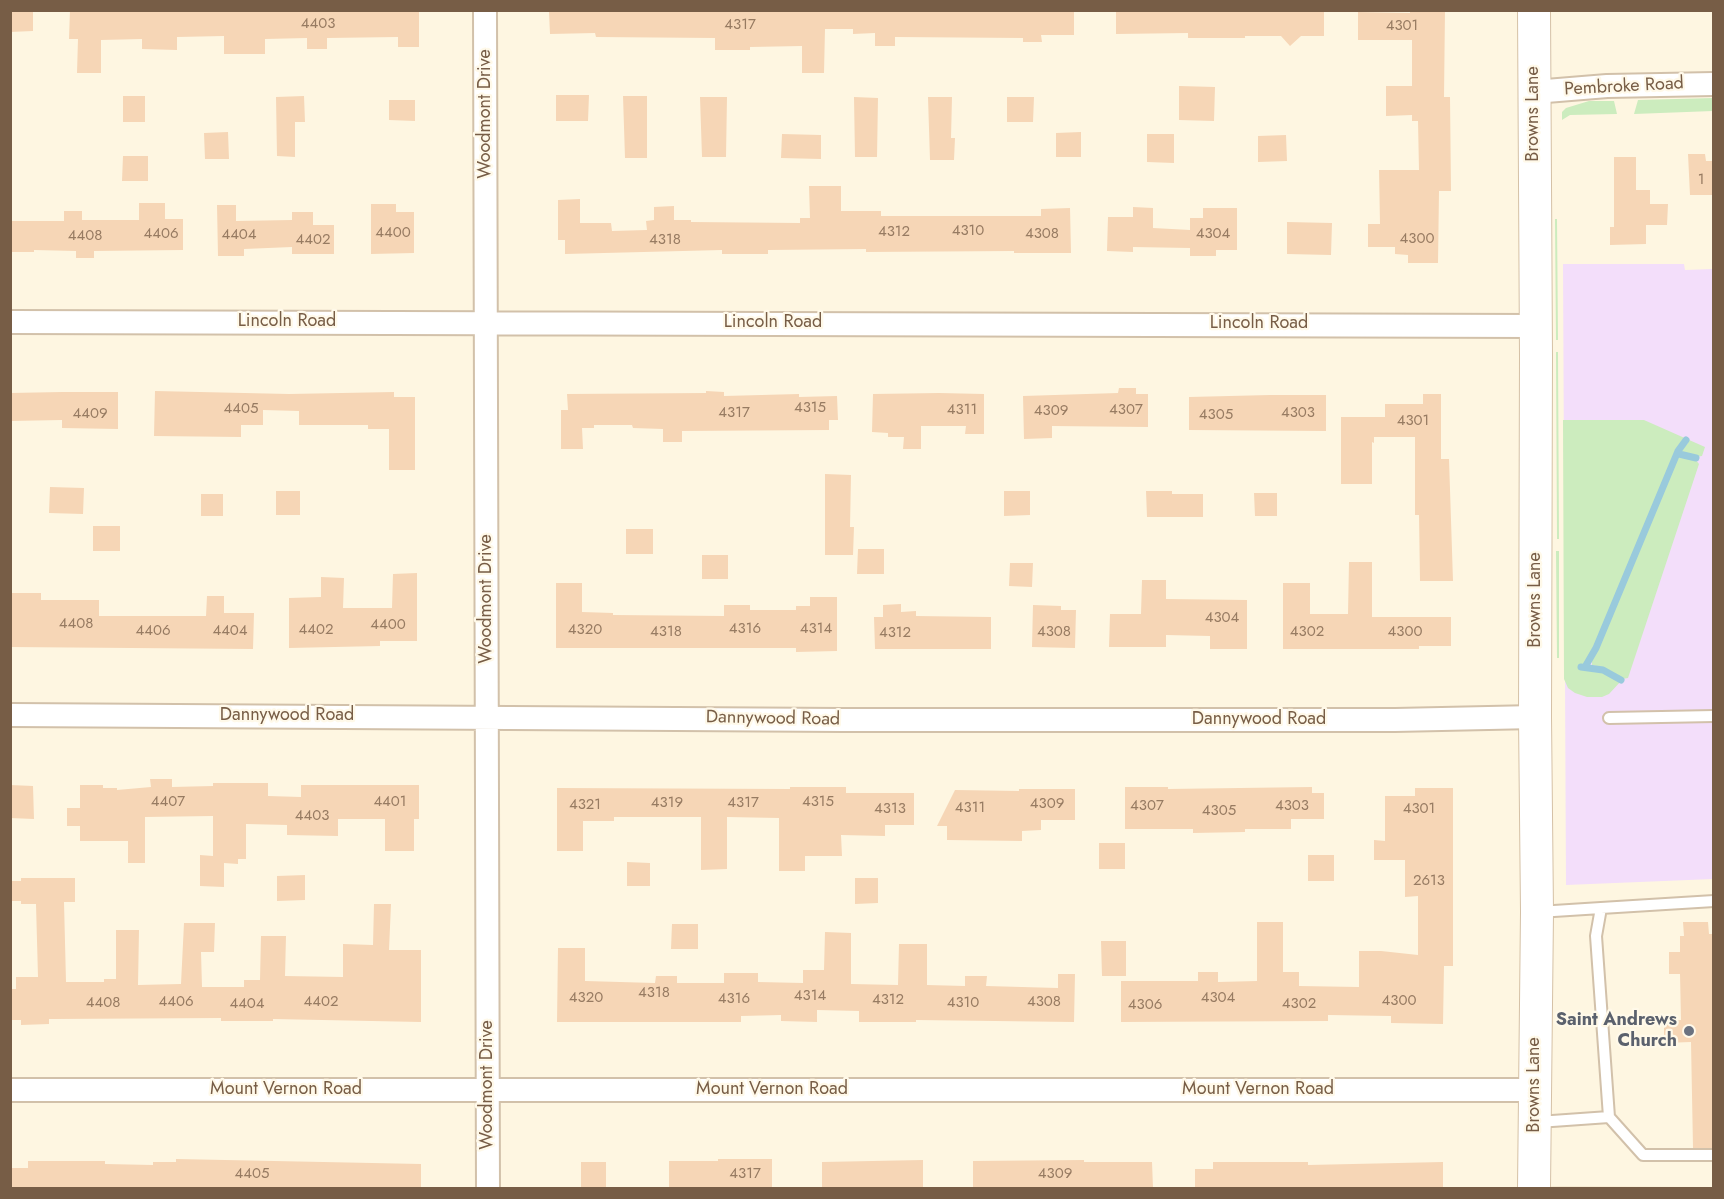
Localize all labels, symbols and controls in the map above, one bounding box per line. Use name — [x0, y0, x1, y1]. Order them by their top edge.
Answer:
house number: 4403 — [301, 15, 335, 33]
house number: 4317 — [724, 16, 756, 34]
house number: 4301 — [1386, 17, 1418, 35]
street label: Woodmont Drive — [475, 49, 497, 179]
street label: Browns Lane — [1523, 66, 1545, 162]
street label: Pembroke Road — [1564, 73, 1684, 101]
house number: 1 — [1698, 171, 1704, 189]
house number: 4310 — [952, 222, 984, 240]
house number: 4312 — [878, 223, 910, 241]
house number: 4400 — [375, 224, 411, 242]
house number: 4406 — [143, 225, 179, 243]
house number: 4308 — [1025, 225, 1059, 243]
house number: 4304 — [1196, 225, 1230, 243]
house number: 4404 — [221, 226, 257, 244]
house number: 4408 — [68, 227, 102, 245]
house number: 4300 — [1400, 230, 1434, 248]
house number: 4402 — [295, 231, 331, 249]
house number: 4318 — [649, 231, 681, 249]
street label: Lincoln Road — [238, 311, 336, 333]
street label: Lincoln Road — [724, 312, 822, 334]
street label: Lincoln Road — [1210, 313, 1308, 335]
house number: 4315 — [794, 399, 826, 417]
house number: 4405 — [224, 400, 258, 418]
house number: 4311 — [947, 401, 977, 419]
house number: 4307 — [1109, 401, 1143, 419]
house number: 4309 — [1034, 402, 1068, 420]
house number: 4317 — [718, 404, 750, 422]
house number: 4303 — [1281, 404, 1315, 422]
house number: 4409 — [72, 405, 108, 423]
house number: 4305 — [1199, 406, 1233, 424]
house number: 4301 — [1397, 412, 1429, 430]
street label: Woodmont Drive — [476, 534, 498, 664]
street label: Browns Lane — [1525, 552, 1547, 648]
house number: 4304 — [1205, 609, 1239, 627]
house number: 4408 — [59, 615, 93, 633]
house number: 4400 — [370, 616, 406, 634]
house number: 4316 — [729, 620, 761, 638]
house number: 4314 — [800, 620, 832, 638]
house number: 4402 — [298, 621, 334, 639]
house number: 4320 — [568, 621, 602, 639]
house number: 4406 — [135, 622, 171, 640]
house number: 4404 — [212, 622, 248, 640]
house number: 4318 — [650, 623, 682, 641]
house number: 4308 — [1037, 623, 1071, 641]
house number: 4302 — [1290, 623, 1324, 641]
house number: 4300 — [1388, 623, 1422, 641]
house number: 4312 — [879, 624, 911, 642]
street label: Dannywood Road — [220, 705, 354, 727]
street label: Dannywood Road — [706, 707, 840, 731]
street label: Dannywood Road — [1192, 709, 1326, 731]
house number: 4407 — [151, 793, 185, 811]
house number: 4401 — [373, 793, 407, 811]
house number: 4315 — [802, 793, 834, 811]
house number: 4319 — [651, 794, 683, 812]
house number: 4317 — [727, 794, 759, 812]
house number: 4309 — [1030, 795, 1064, 813]
house number: 4321 — [569, 796, 601, 814]
house number: 4307 — [1130, 797, 1164, 815]
house number: 4303 — [1275, 797, 1309, 815]
house number: 4311 — [955, 799, 985, 817]
house number: 4313 — [874, 800, 906, 818]
house number: 4301 — [1403, 800, 1435, 818]
house number: 4305 — [1202, 802, 1236, 820]
house number: 4403 — [295, 807, 329, 825]
house number: 2613 — [1413, 872, 1445, 890]
house number: 4318 — [638, 984, 670, 1002]
house number: 4314 — [794, 987, 826, 1005]
house number: 4320 — [569, 989, 603, 1007]
house number: 4304 — [1201, 989, 1235, 1007]
house number: 4316 — [718, 990, 750, 1008]
house number: 4312 — [872, 991, 904, 1009]
house number: 4300 — [1382, 992, 1416, 1010]
house number: 4406 — [158, 993, 194, 1011]
house number: 4402 — [303, 993, 339, 1011]
house number: 4308 — [1027, 993, 1061, 1011]
house number: 4408 — [86, 994, 120, 1012]
house number: 4310 — [947, 994, 979, 1012]
house number: 4404 — [229, 995, 265, 1013]
house number: 4302 — [1282, 995, 1316, 1013]
house number: 4306 — [1128, 996, 1162, 1014]
place label: Saint Andrews Church — [1556, 1010, 1677, 1052]
street label: Woodmont Drive — [477, 1020, 499, 1150]
marker: Saint Andrews Church — [1682, 1024, 1696, 1038]
street label: Browns Lane — [1524, 1037, 1546, 1133]
street label: Mount Vernon Road — [210, 1079, 362, 1101]
street label: Mount Vernon Road — [696, 1079, 848, 1101]
street label: Mount Vernon Road — [1182, 1079, 1334, 1101]
house number: 4405 — [235, 1165, 269, 1183]
house number: 4317 — [729, 1165, 761, 1183]
house number: 4309 — [1038, 1165, 1072, 1183]

